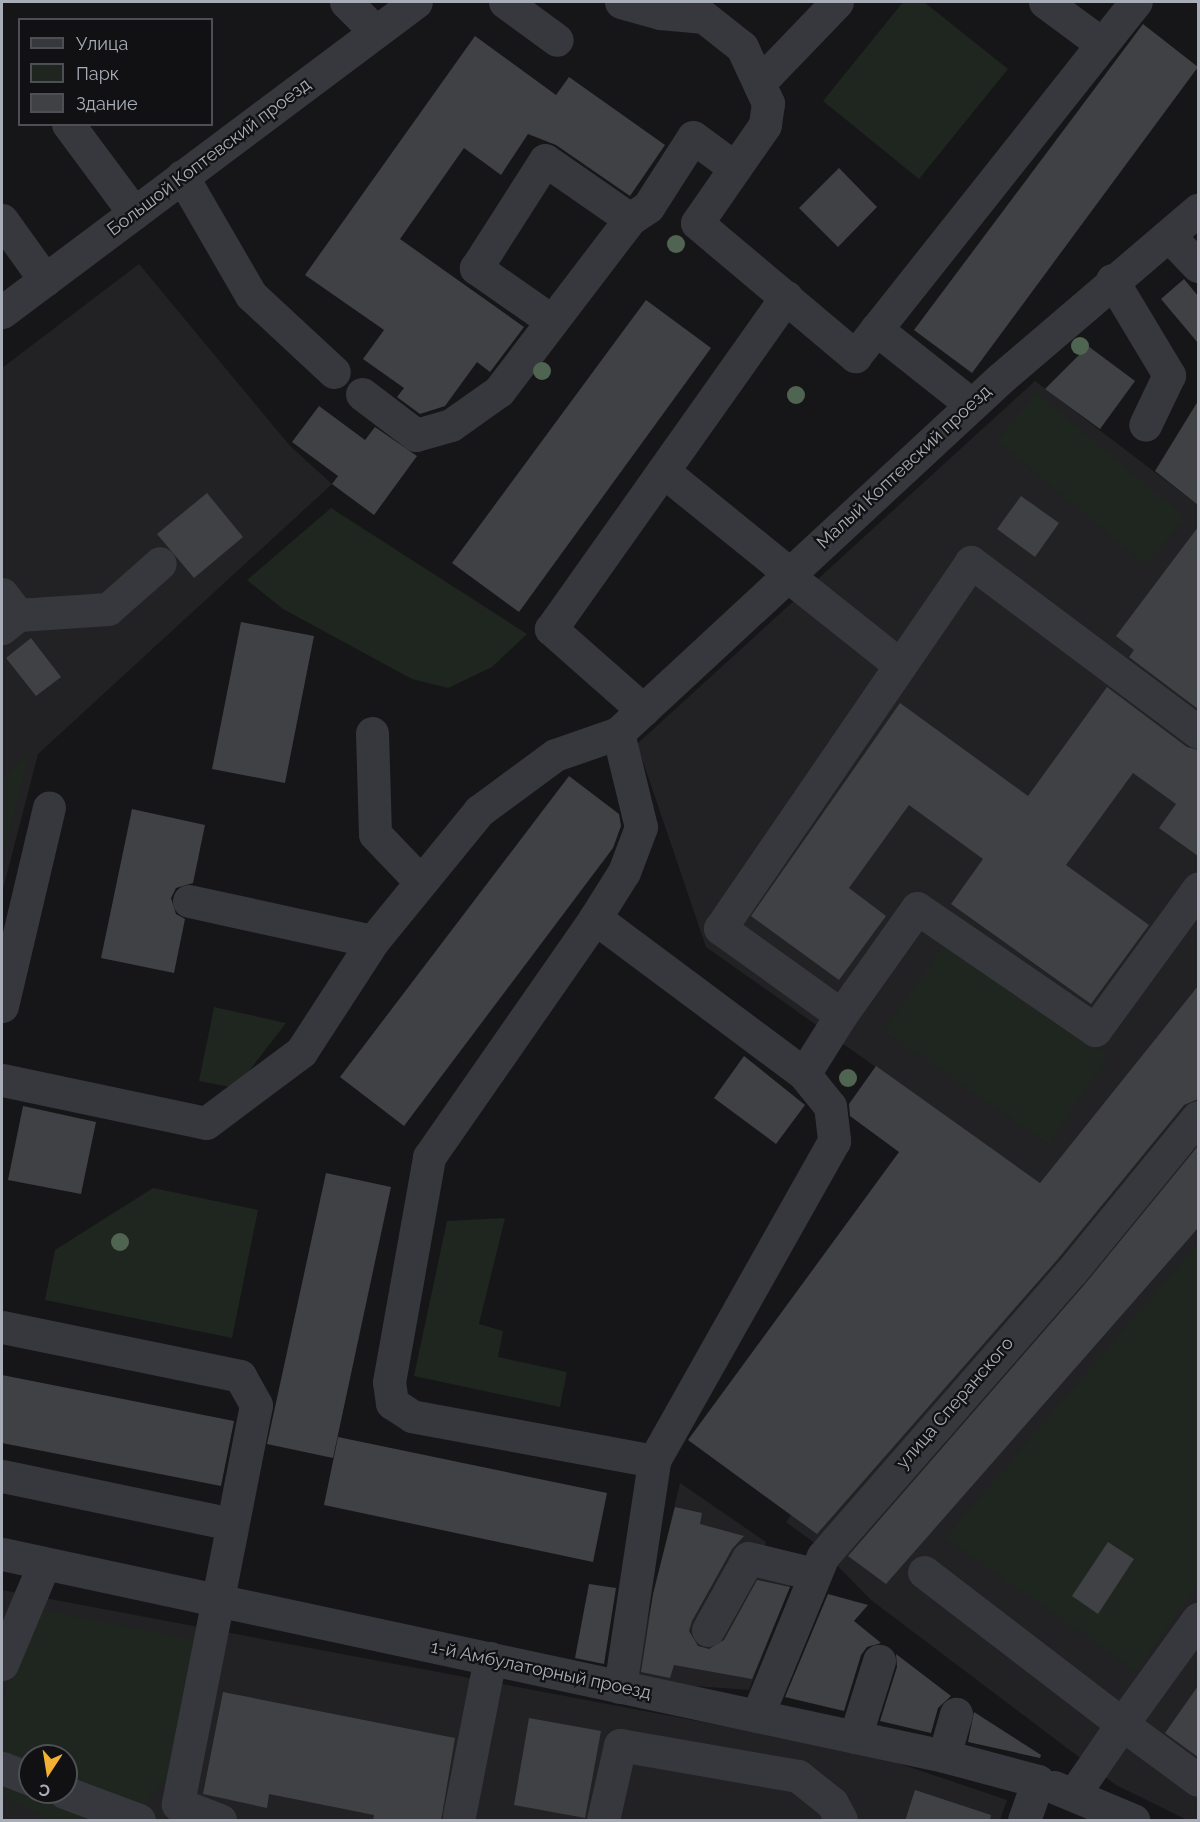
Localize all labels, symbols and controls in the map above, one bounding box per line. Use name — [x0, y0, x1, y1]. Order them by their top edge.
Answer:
legend — [18, 18, 213, 126]
text: Улица — [76, 33, 128, 54]
text: Парк — [76, 63, 119, 84]
street label: Большой Коптевский проезд — [103, 73, 315, 241]
text: Здание — [76, 93, 138, 114]
street label: Малый Коптевский проезд — [812, 381, 996, 553]
street label: улица Сперанского — [892, 1333, 1018, 1473]
street label: 1-й Амбулаторный проезд — [429, 1636, 653, 1704]
north arrow — [18, 1744, 78, 1804]
text: С — [37, 1780, 52, 1801]

